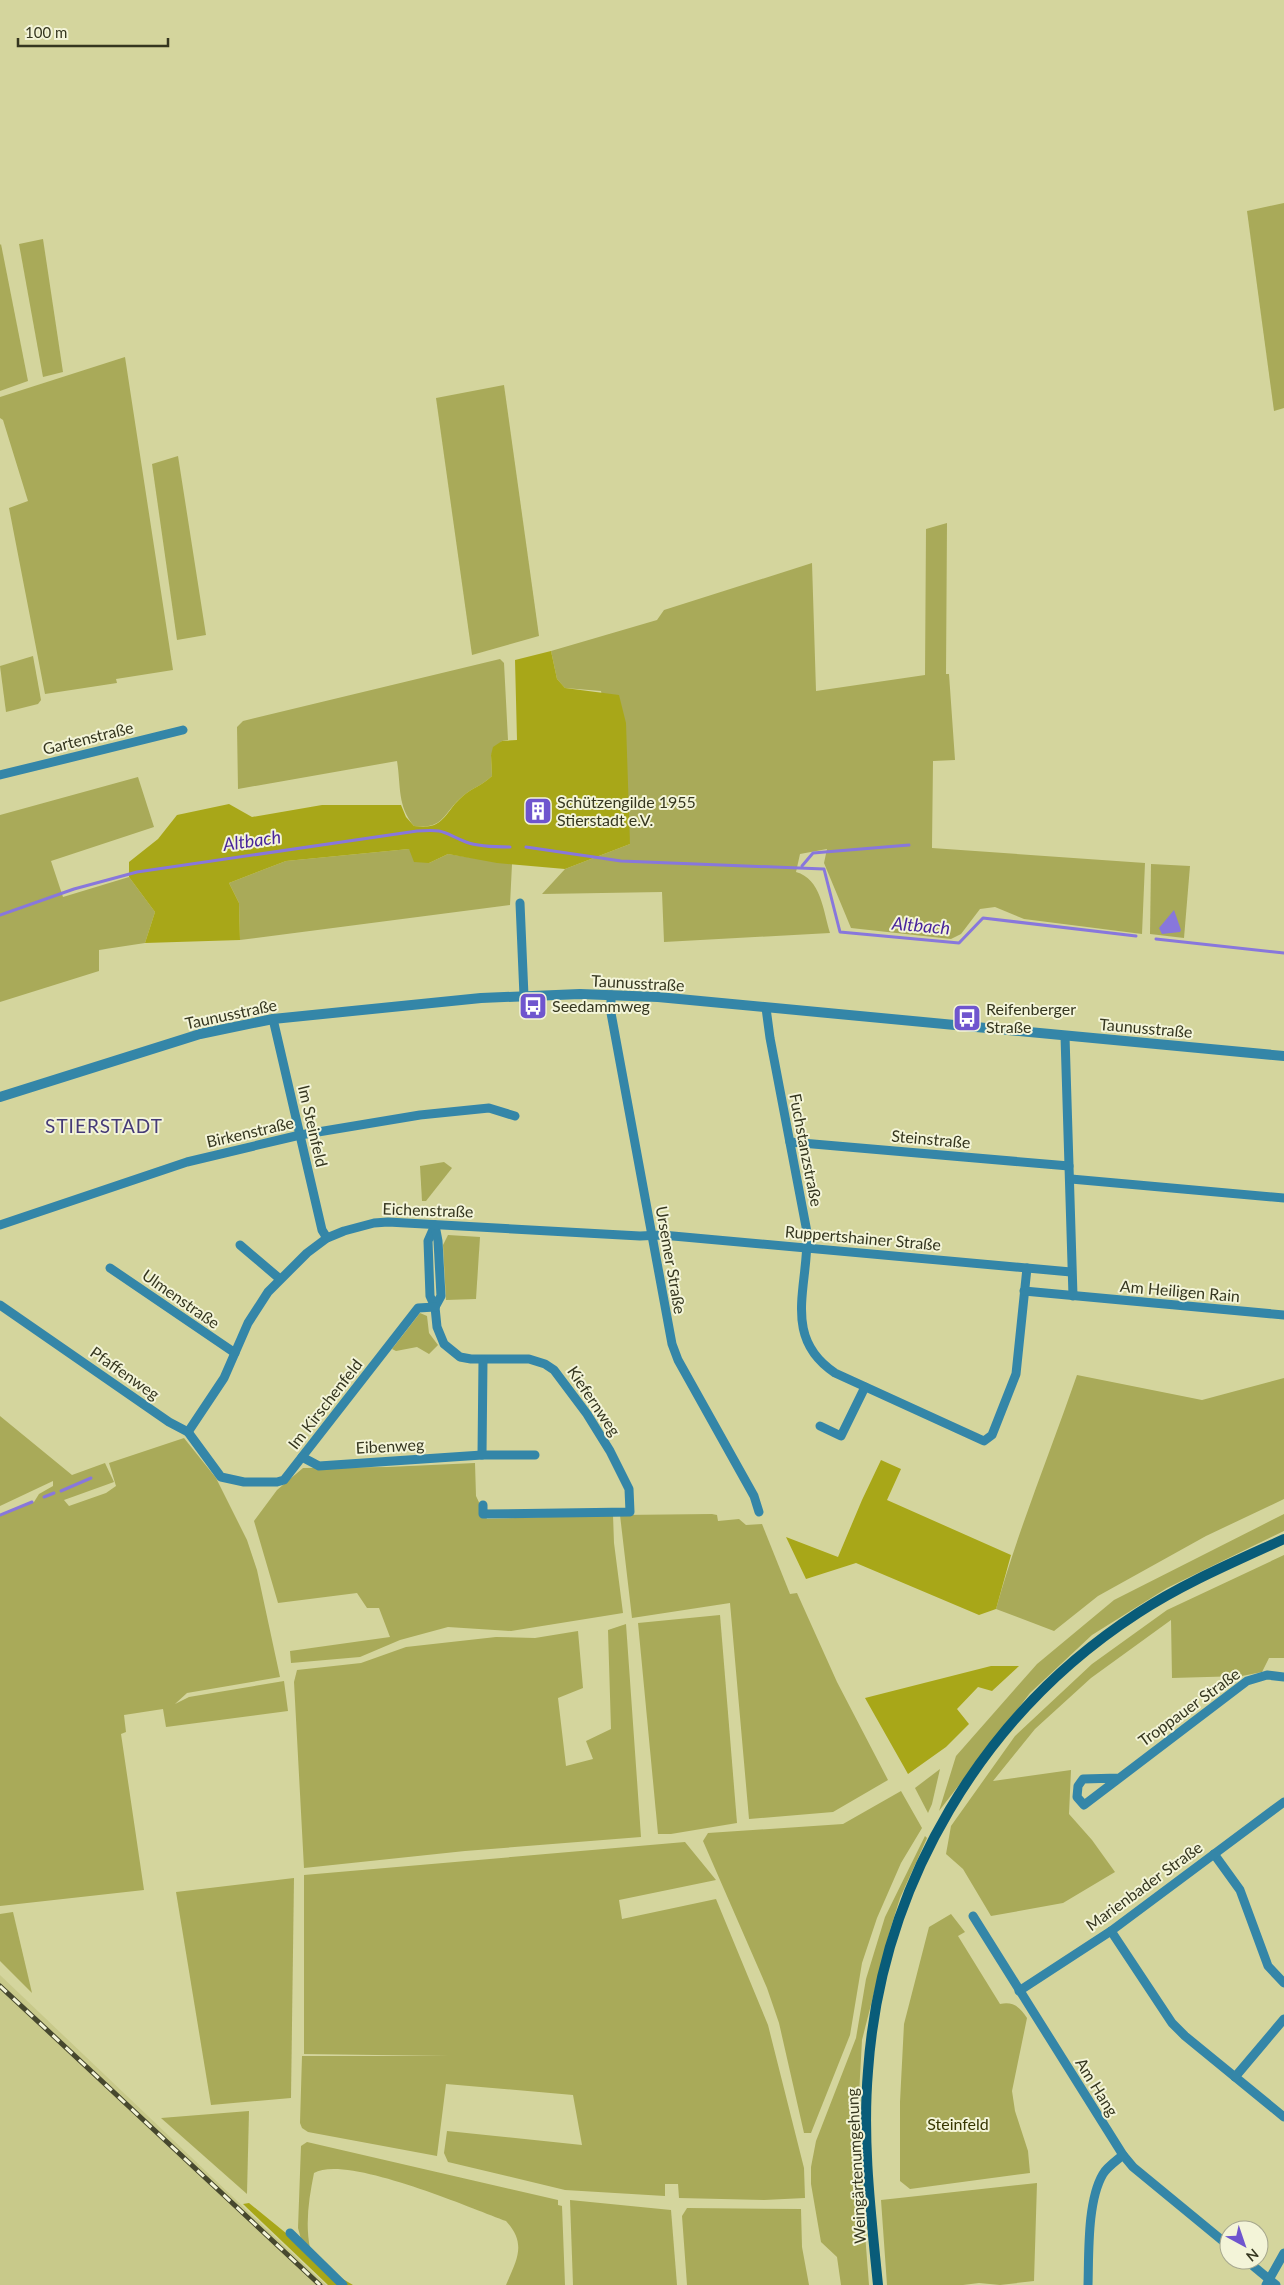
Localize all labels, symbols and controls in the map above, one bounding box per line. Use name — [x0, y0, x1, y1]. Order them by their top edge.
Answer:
scale bar — [18, 15, 168, 47]
text: 100 m — [25, 23, 67, 41]
street label: Gartenstraße — [41, 717, 135, 758]
place label: Schützengilde 1955 Stierstadt e.V. — [557, 792, 696, 829]
building icon: Schützengilde 1955 Stierstadt e.V. — [523, 796, 553, 826]
water label: Altbach — [221, 825, 282, 855]
water label: Altbach — [890, 911, 951, 938]
street label: Taunusstraße — [591, 971, 685, 994]
bus stop icon: Seedammweg — [518, 991, 548, 1021]
street label: Taunusstraße — [183, 995, 279, 1033]
place label: Seedammweg — [552, 996, 650, 1015]
place label: Reifenberger Straße — [986, 999, 1076, 1036]
bus stop icon: Reifenberger Straße — [952, 1003, 982, 1033]
street label: Taunusstraße — [1099, 1014, 1193, 1041]
street label: Im Steinfeld — [295, 1083, 332, 1169]
street label: Fuchstanzstraße — [786, 1092, 827, 1208]
street label: Birkenstraße — [204, 1112, 295, 1151]
district label: STIERSTADT — [45, 1114, 163, 1137]
street label: Steinstraße — [891, 1126, 971, 1151]
street label: Eichenstraße — [382, 1198, 474, 1221]
street label: Ursemer Straße — [653, 1204, 690, 1315]
street label: Ruppertshainer Straße — [784, 1221, 942, 1254]
street label: Ulmenstraße — [139, 1265, 224, 1332]
street label: Am Heiligen Rain — [1119, 1276, 1241, 1305]
street label: Pfaffenweg — [87, 1342, 163, 1403]
street label: Im Kirschenfeld — [284, 1355, 366, 1453]
street label: Kiefernweg — [564, 1362, 625, 1439]
street label: Eibenweg — [355, 1434, 425, 1457]
street label: Troppauer Straße — [1134, 1663, 1243, 1750]
street label: Marienbader Straße — [1082, 1837, 1205, 1934]
street label: Am Hang — [1072, 2054, 1123, 2119]
street label: Weingärtenumgehung — [842, 2088, 869, 2244]
park label: Steinfeld — [927, 2114, 989, 2133]
north arrow — [1219, 2220, 1269, 2270]
text: N — [1243, 2245, 1262, 2265]

